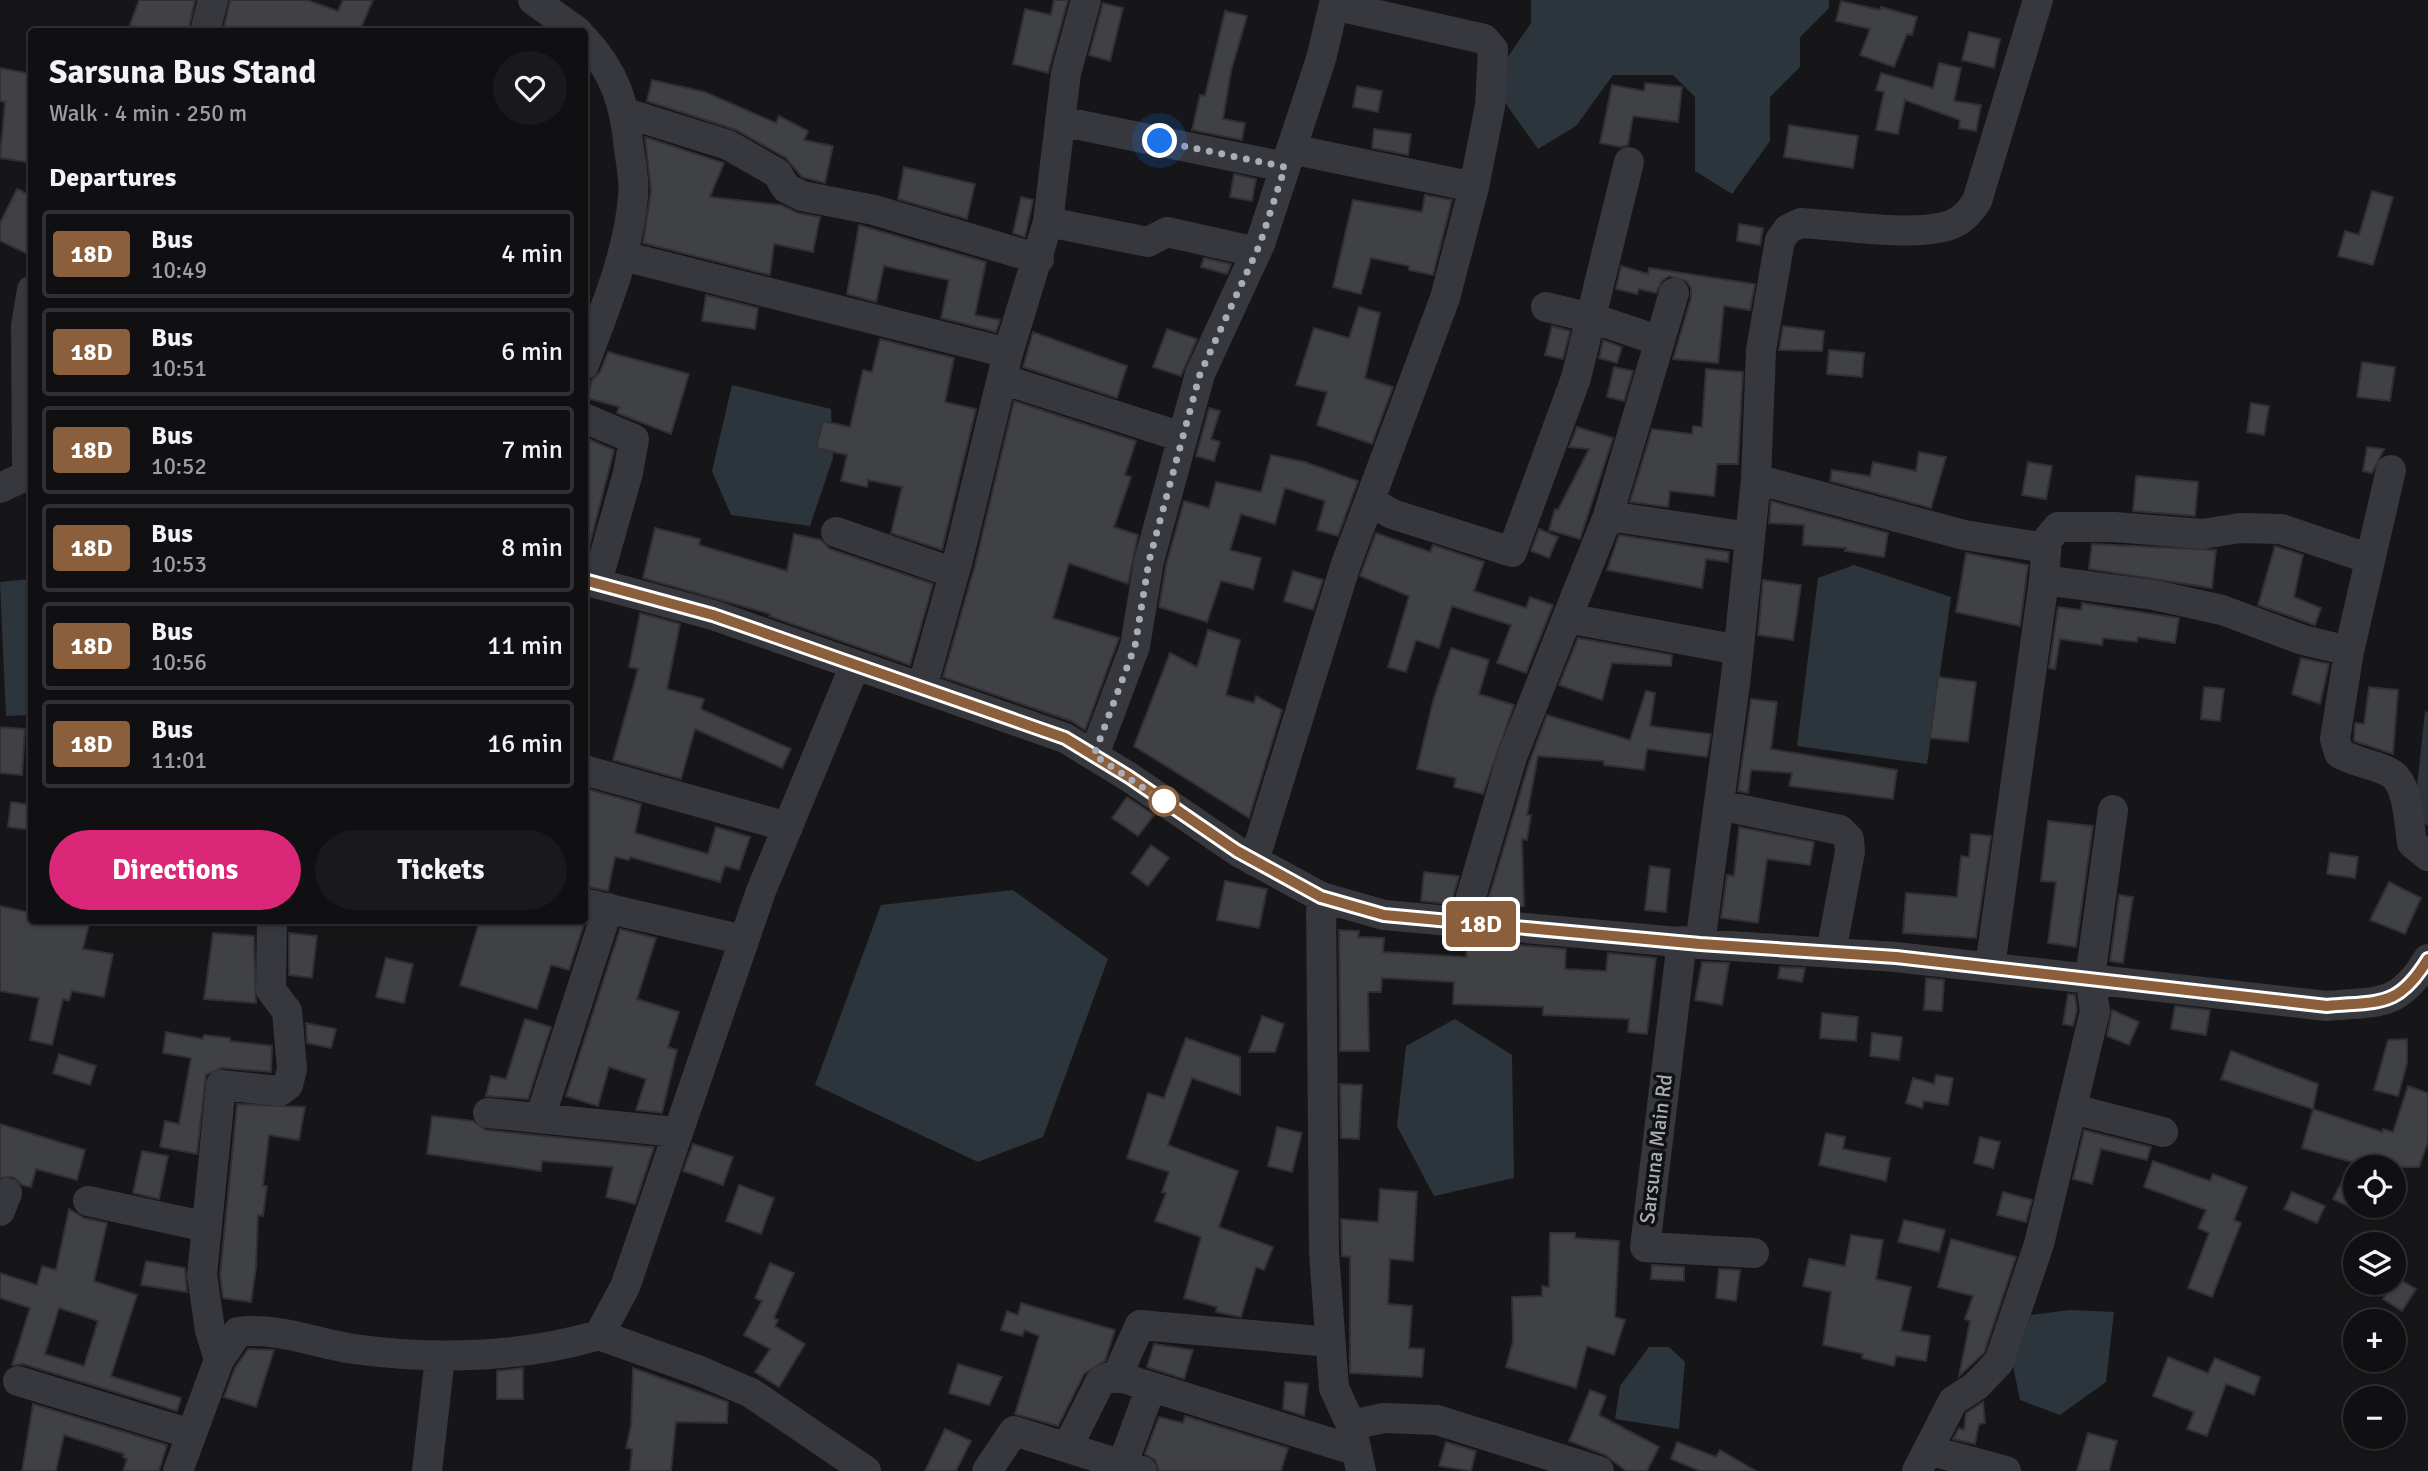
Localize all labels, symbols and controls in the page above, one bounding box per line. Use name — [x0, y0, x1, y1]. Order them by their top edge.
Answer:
button: heart — [493, 51, 567, 125]
text: Sarsuna Bus Stand — [49, 52, 316, 93]
text: Walk · 4 min · 250 m — [49, 99, 247, 128]
your location — [1142, 123, 1177, 158]
text: Departures — [49, 162, 176, 194]
text: Bus — [151, 224, 193, 256]
text: 4 min — [501, 238, 563, 270]
text: 18D — [71, 239, 112, 269]
text: 10:49 — [151, 256, 207, 285]
text: Bus — [151, 322, 193, 354]
text: 6 min — [501, 336, 563, 368]
text: 18D — [71, 337, 112, 367]
text: 10:51 — [151, 354, 207, 383]
text: Bus — [151, 420, 193, 452]
text: 7 min — [501, 434, 563, 466]
text: 18D — [71, 435, 112, 465]
text: 10:52 — [151, 452, 207, 481]
text: Bus — [151, 518, 193, 550]
text: 8 min — [501, 532, 563, 564]
text: 18D — [71, 533, 112, 563]
text: 10:53 — [151, 550, 207, 579]
text: Bus — [151, 616, 193, 648]
text: 11 min — [487, 630, 563, 662]
text: 18D — [71, 631, 112, 661]
text: 10:56 — [151, 648, 207, 677]
text: Bus — [151, 714, 193, 746]
text: 16 min — [487, 728, 563, 760]
text: 18D — [71, 729, 112, 759]
text: 11:01 — [151, 746, 207, 775]
unlabelled marker — [1149, 786, 1179, 816]
button: Directions — [49, 830, 301, 910]
button: Tickets — [315, 830, 567, 910]
line badge: 18D — [1441, 901, 1521, 947]
text: 18D — [1460, 909, 1502, 939]
street label: Sarsuna Main Rd — [1634, 1073, 1678, 1225]
map controls — [2343, 1155, 2406, 1449]
button: locate — [2343, 1155, 2406, 1218]
button: layers — [2343, 1232, 2406, 1295]
button: + — [2343, 1309, 2406, 1372]
button: − — [2343, 1386, 2406, 1449]

